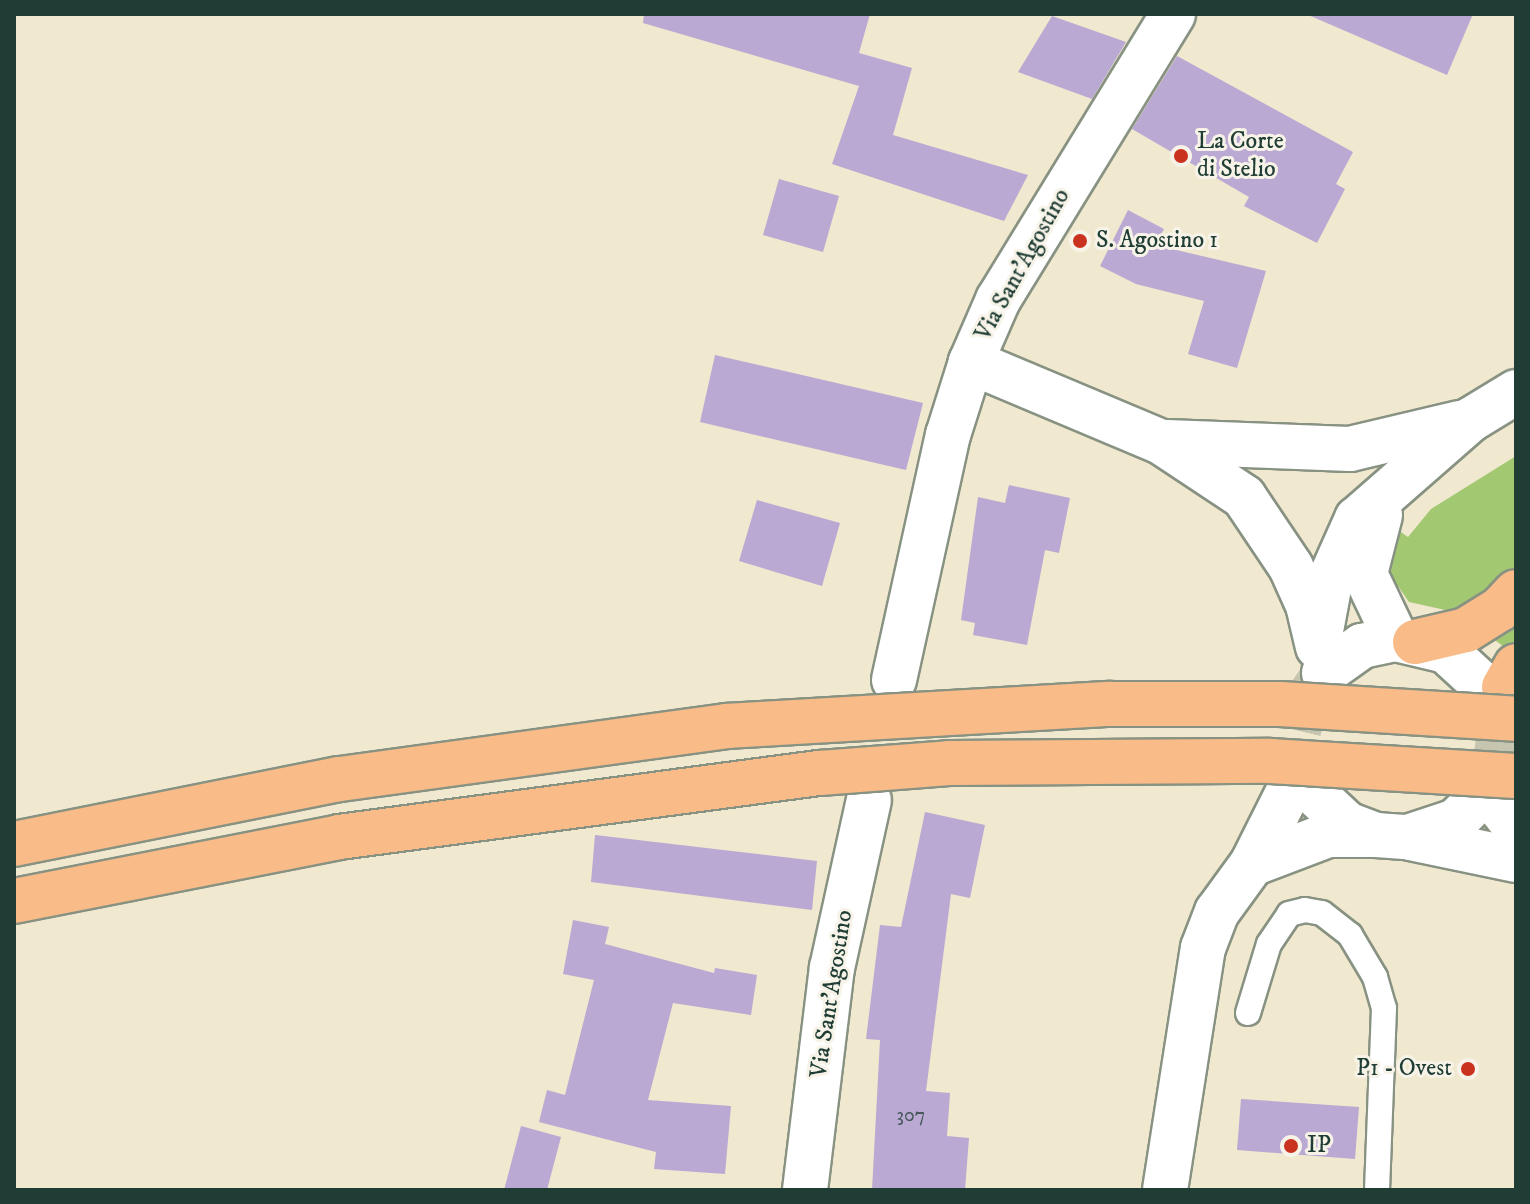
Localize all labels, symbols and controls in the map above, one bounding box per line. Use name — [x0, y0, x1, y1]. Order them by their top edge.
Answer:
place label: La Corte di Stelio — [1197, 128, 1284, 184]
marker: La Corte di Stelio — [1172, 147, 1190, 165]
street label: Via Sant'Agostino — [969, 184, 1077, 346]
place label: S. Agostino 1 — [1096, 227, 1218, 255]
marker: S. Agostino 1 — [1071, 232, 1089, 250]
street label: Via Sant'Agostino — [805, 908, 859, 1080]
place label: P1 - Ovest — [1356, 1055, 1452, 1083]
marker: P1 - Ovest — [1459, 1060, 1477, 1078]
house number: 307 — [897, 1103, 925, 1127]
place label: IP — [1307, 1132, 1331, 1160]
marker: IP — [1282, 1137, 1300, 1155]

